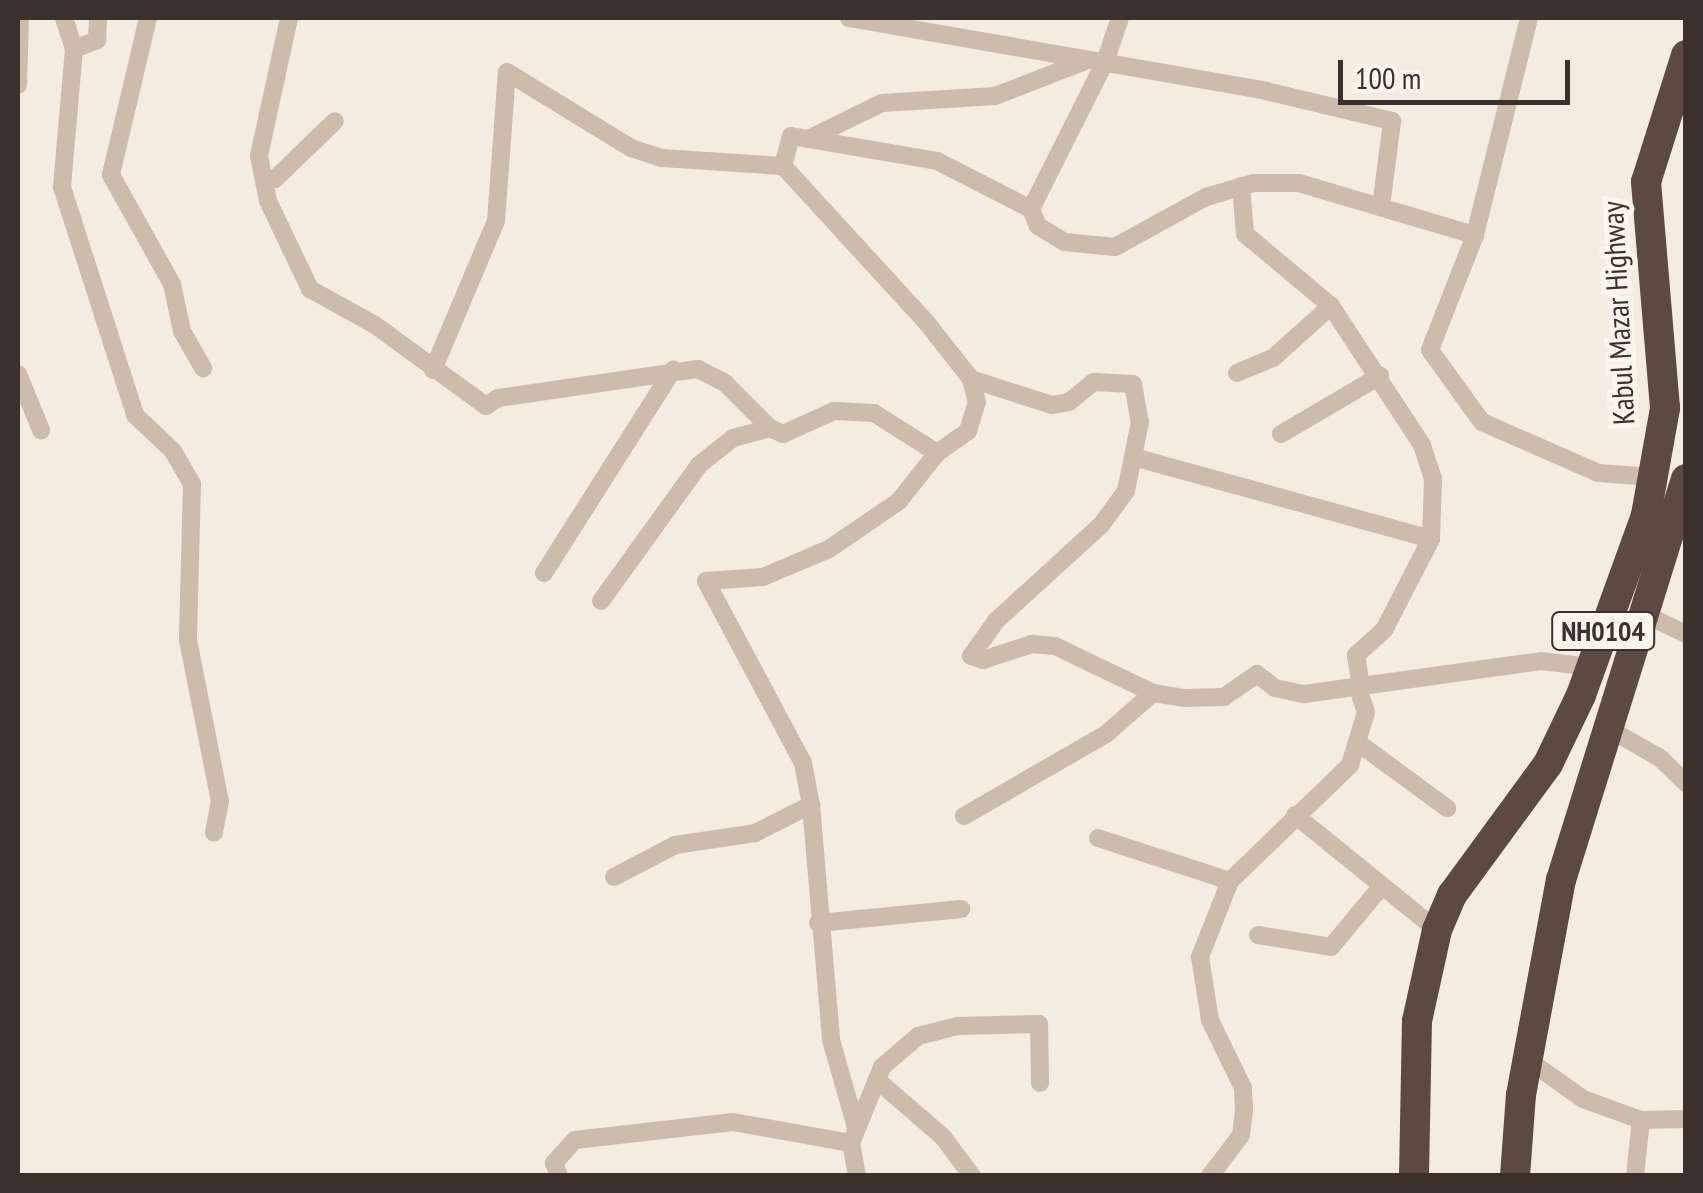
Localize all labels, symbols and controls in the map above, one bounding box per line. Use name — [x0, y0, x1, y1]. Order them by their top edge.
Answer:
scale bar — [1343, 40, 1576, 102]
text: 100 m — [1355, 58, 1421, 97]
street label: Kabul Mazar Highway — [1594, 200, 1642, 426]
road number: NH0104 — [1550, 608, 1656, 654]

